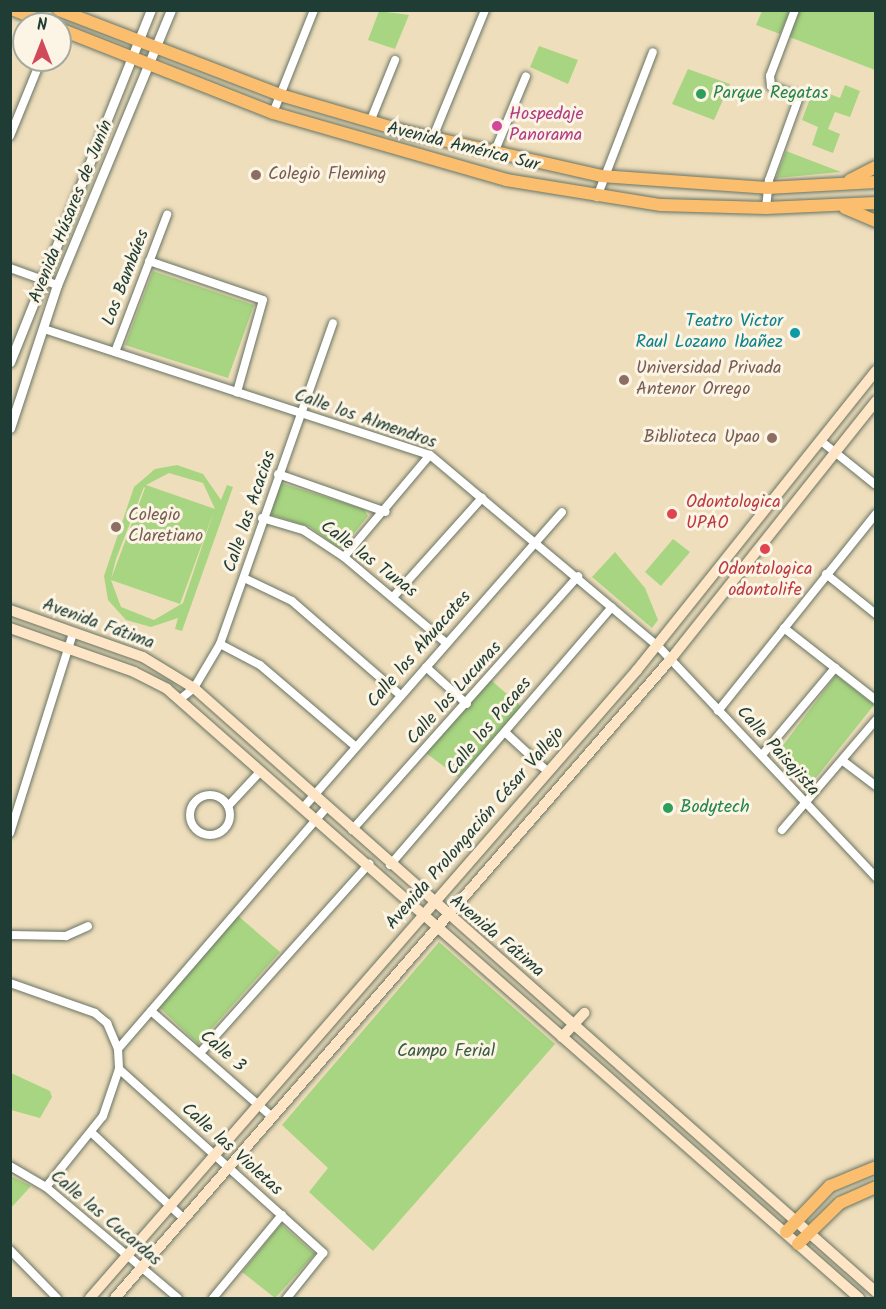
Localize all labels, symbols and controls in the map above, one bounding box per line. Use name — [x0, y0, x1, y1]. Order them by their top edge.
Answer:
north arrow — [12, 12, 72, 72]
text: N — [37, 13, 47, 38]
place label: Parque Regatas — [713, 83, 828, 105]
marker: Parque Regatas — [694, 87, 708, 101]
place label: Hospedaje Panorama — [509, 105, 584, 148]
street label: Avenida Húsares de Junín — [25, 117, 119, 307]
street label: Avenida América Sur — [385, 119, 541, 177]
marker: Hospedaje Panorama — [490, 119, 504, 133]
place label: Colegio Fleming — [268, 164, 386, 186]
marker: Colegio Fleming — [249, 168, 263, 182]
street label: Los Bambúes — [99, 227, 155, 329]
place label: Teatro Victor Raul Lozano Ibañez — [635, 312, 783, 354]
marker: Teatro Victor Raul Lozano Ibañez — [788, 326, 802, 340]
place label: Universidad Privada Antenor Orrego — [636, 359, 781, 401]
marker: Universidad Privada Antenor Orrego — [617, 373, 631, 387]
street label: Calle los Almendros — [291, 386, 439, 454]
place label: Biblioteca Upao — [643, 427, 760, 449]
marker: Biblioteca Upao — [765, 431, 779, 445]
street label: Calle las Acacias — [220, 448, 282, 576]
place label: Odontologica UPAO — [686, 493, 781, 536]
marker: Odontologica UPAO — [663, 505, 681, 523]
place label: Colegio Claretiano — [128, 506, 203, 548]
street label: Calle las Tunas — [316, 517, 420, 603]
marker: Colegio Claretiano — [109, 520, 123, 534]
marker: Odontologica odontolife — [756, 540, 774, 558]
place label: Odontologica odontolife — [718, 560, 812, 602]
street label: Calle los Ahuacates — [363, 587, 477, 713]
street label: Avenida Fátima — [39, 595, 157, 655]
street label: Calle los Lucunas — [403, 638, 507, 750]
street label: Calle los Pacaes — [443, 674, 537, 780]
street label: Calle Paisajista — [731, 702, 823, 802]
street label: Avenida Prolongación César Vallejo — [382, 723, 570, 935]
place label: Bodytech — [680, 797, 750, 819]
marker: Bodytech — [661, 801, 675, 815]
street label: Avenida Fátima — [444, 891, 548, 983]
street label: Calle 3 — [195, 1026, 249, 1078]
park label: Campo Ferial — [397, 1041, 495, 1063]
street label: Calle las Violetas — [176, 1099, 286, 1201]
street label: Calle las Cucardas — [45, 1166, 165, 1272]

